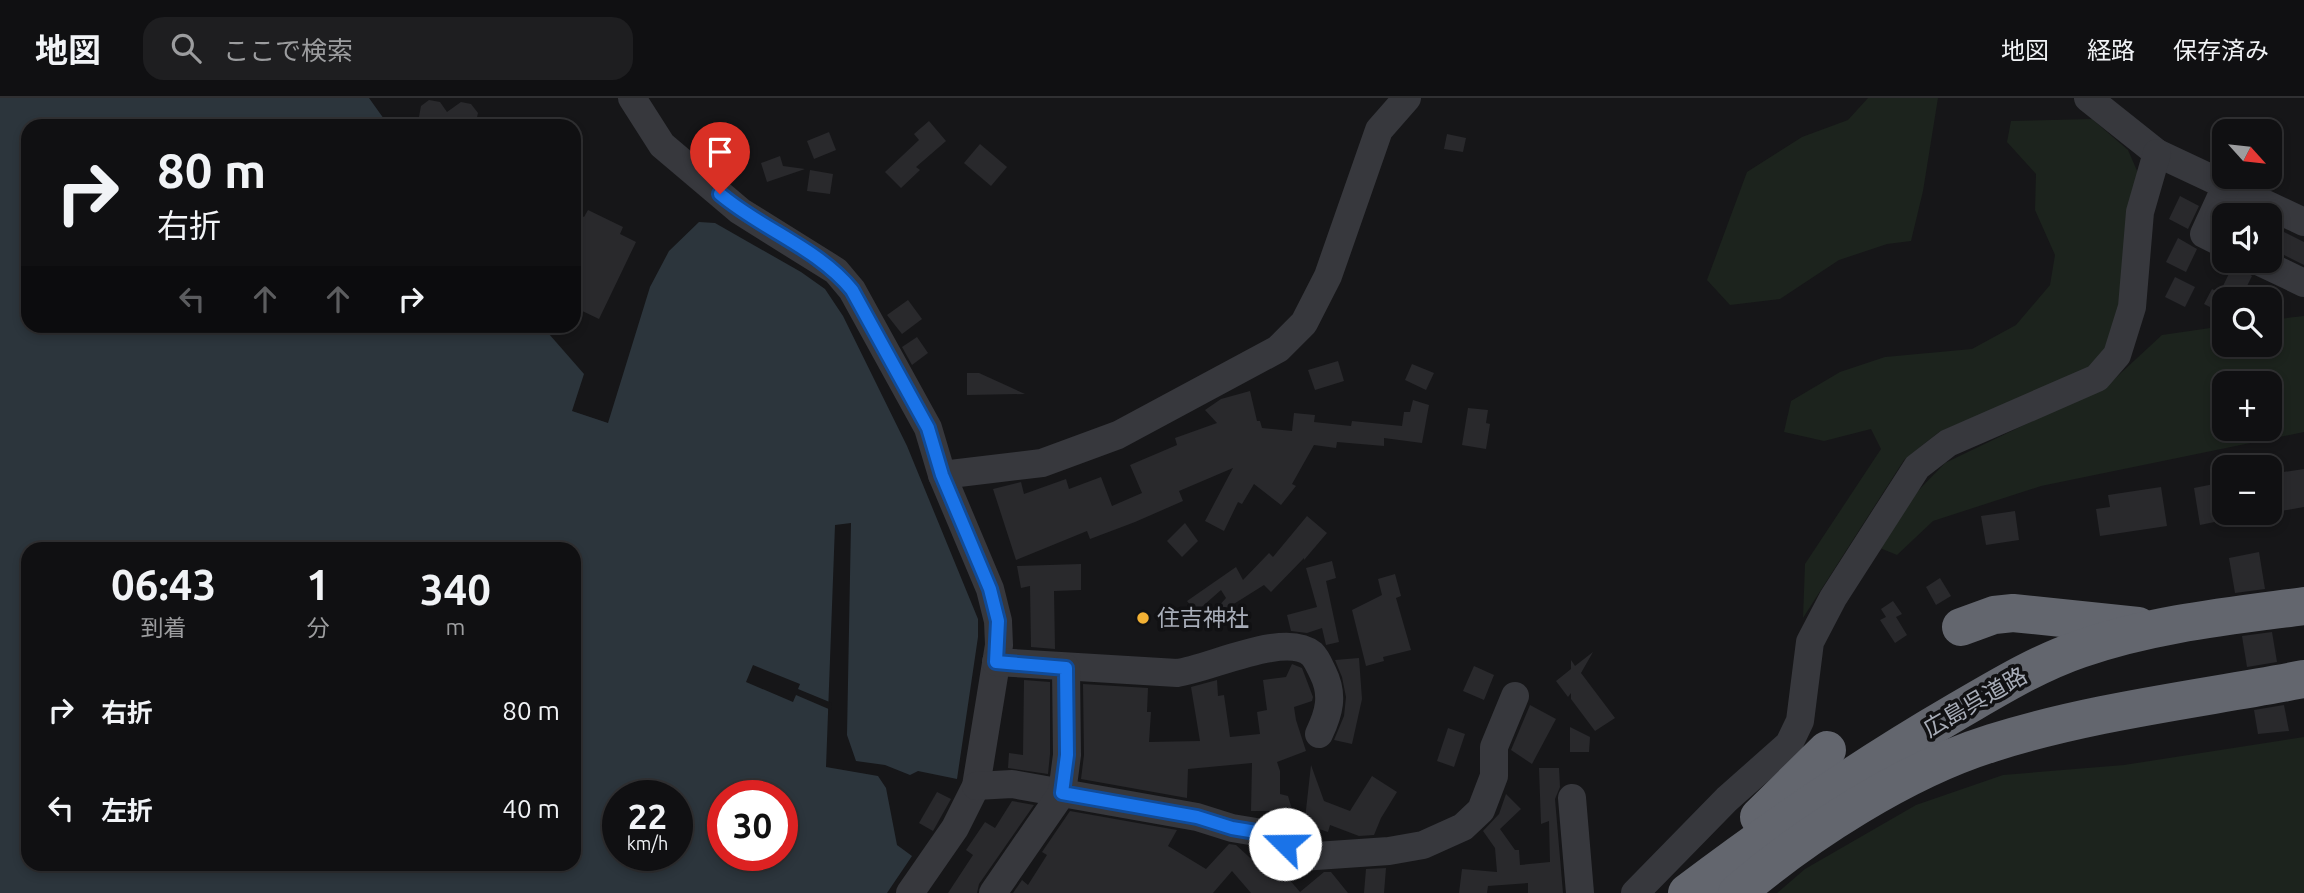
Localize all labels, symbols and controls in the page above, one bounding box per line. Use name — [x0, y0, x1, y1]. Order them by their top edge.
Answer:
search box — [143, 17, 633, 80]
icon: search — [167, 29, 205, 67]
text: 地図 — [35, 31, 101, 68]
text: ここで検索 — [223, 36, 353, 65]
text: 地図 — [2001, 37, 2049, 64]
text: 経路 — [2087, 37, 2135, 64]
text: 保存済み — [2173, 37, 2269, 64]
north arrow — [2212, 119, 2282, 189]
map controls — [2212, 119, 2282, 525]
pin — [690, 122, 750, 194]
icon: arrive — [701, 133, 739, 171]
text: 80 m — [157, 142, 266, 197]
icon: right — [42, 147, 133, 238]
button: sound — [2212, 203, 2282, 273]
text: 右折 — [157, 207, 221, 243]
icon: left — [173, 280, 211, 318]
icon: ahead — [246, 280, 284, 318]
icon: ahead — [319, 280, 357, 318]
icon: right — [392, 280, 430, 318]
button: search — [2212, 287, 2282, 357]
button: + — [2212, 371, 2282, 441]
button: − — [2212, 455, 2282, 525]
text: 06:43 — [111, 561, 216, 608]
text: 1 — [306, 561, 330, 608]
text: 340 — [420, 566, 491, 613]
place label: 住吉神社 — [1157, 605, 1249, 630]
marker: 住吉神社 — [1135, 610, 1151, 626]
text: m — [446, 614, 465, 639]
text: 到着 — [141, 615, 187, 640]
text: 分 — [307, 615, 330, 640]
street label: 広島呉道路 — [1919, 662, 2031, 741]
icon: right — [42, 691, 80, 729]
text: 80 m — [502, 696, 560, 725]
text: 右折 — [101, 698, 153, 727]
speed limit sign: 30 — [707, 780, 798, 871]
icon: left — [42, 789, 80, 827]
text: 40 m — [502, 794, 560, 823]
text: 左折 — [101, 796, 153, 825]
text: 22 — [628, 796, 667, 836]
position arrow — [1248, 807, 1322, 881]
text: km/h — [627, 833, 668, 853]

